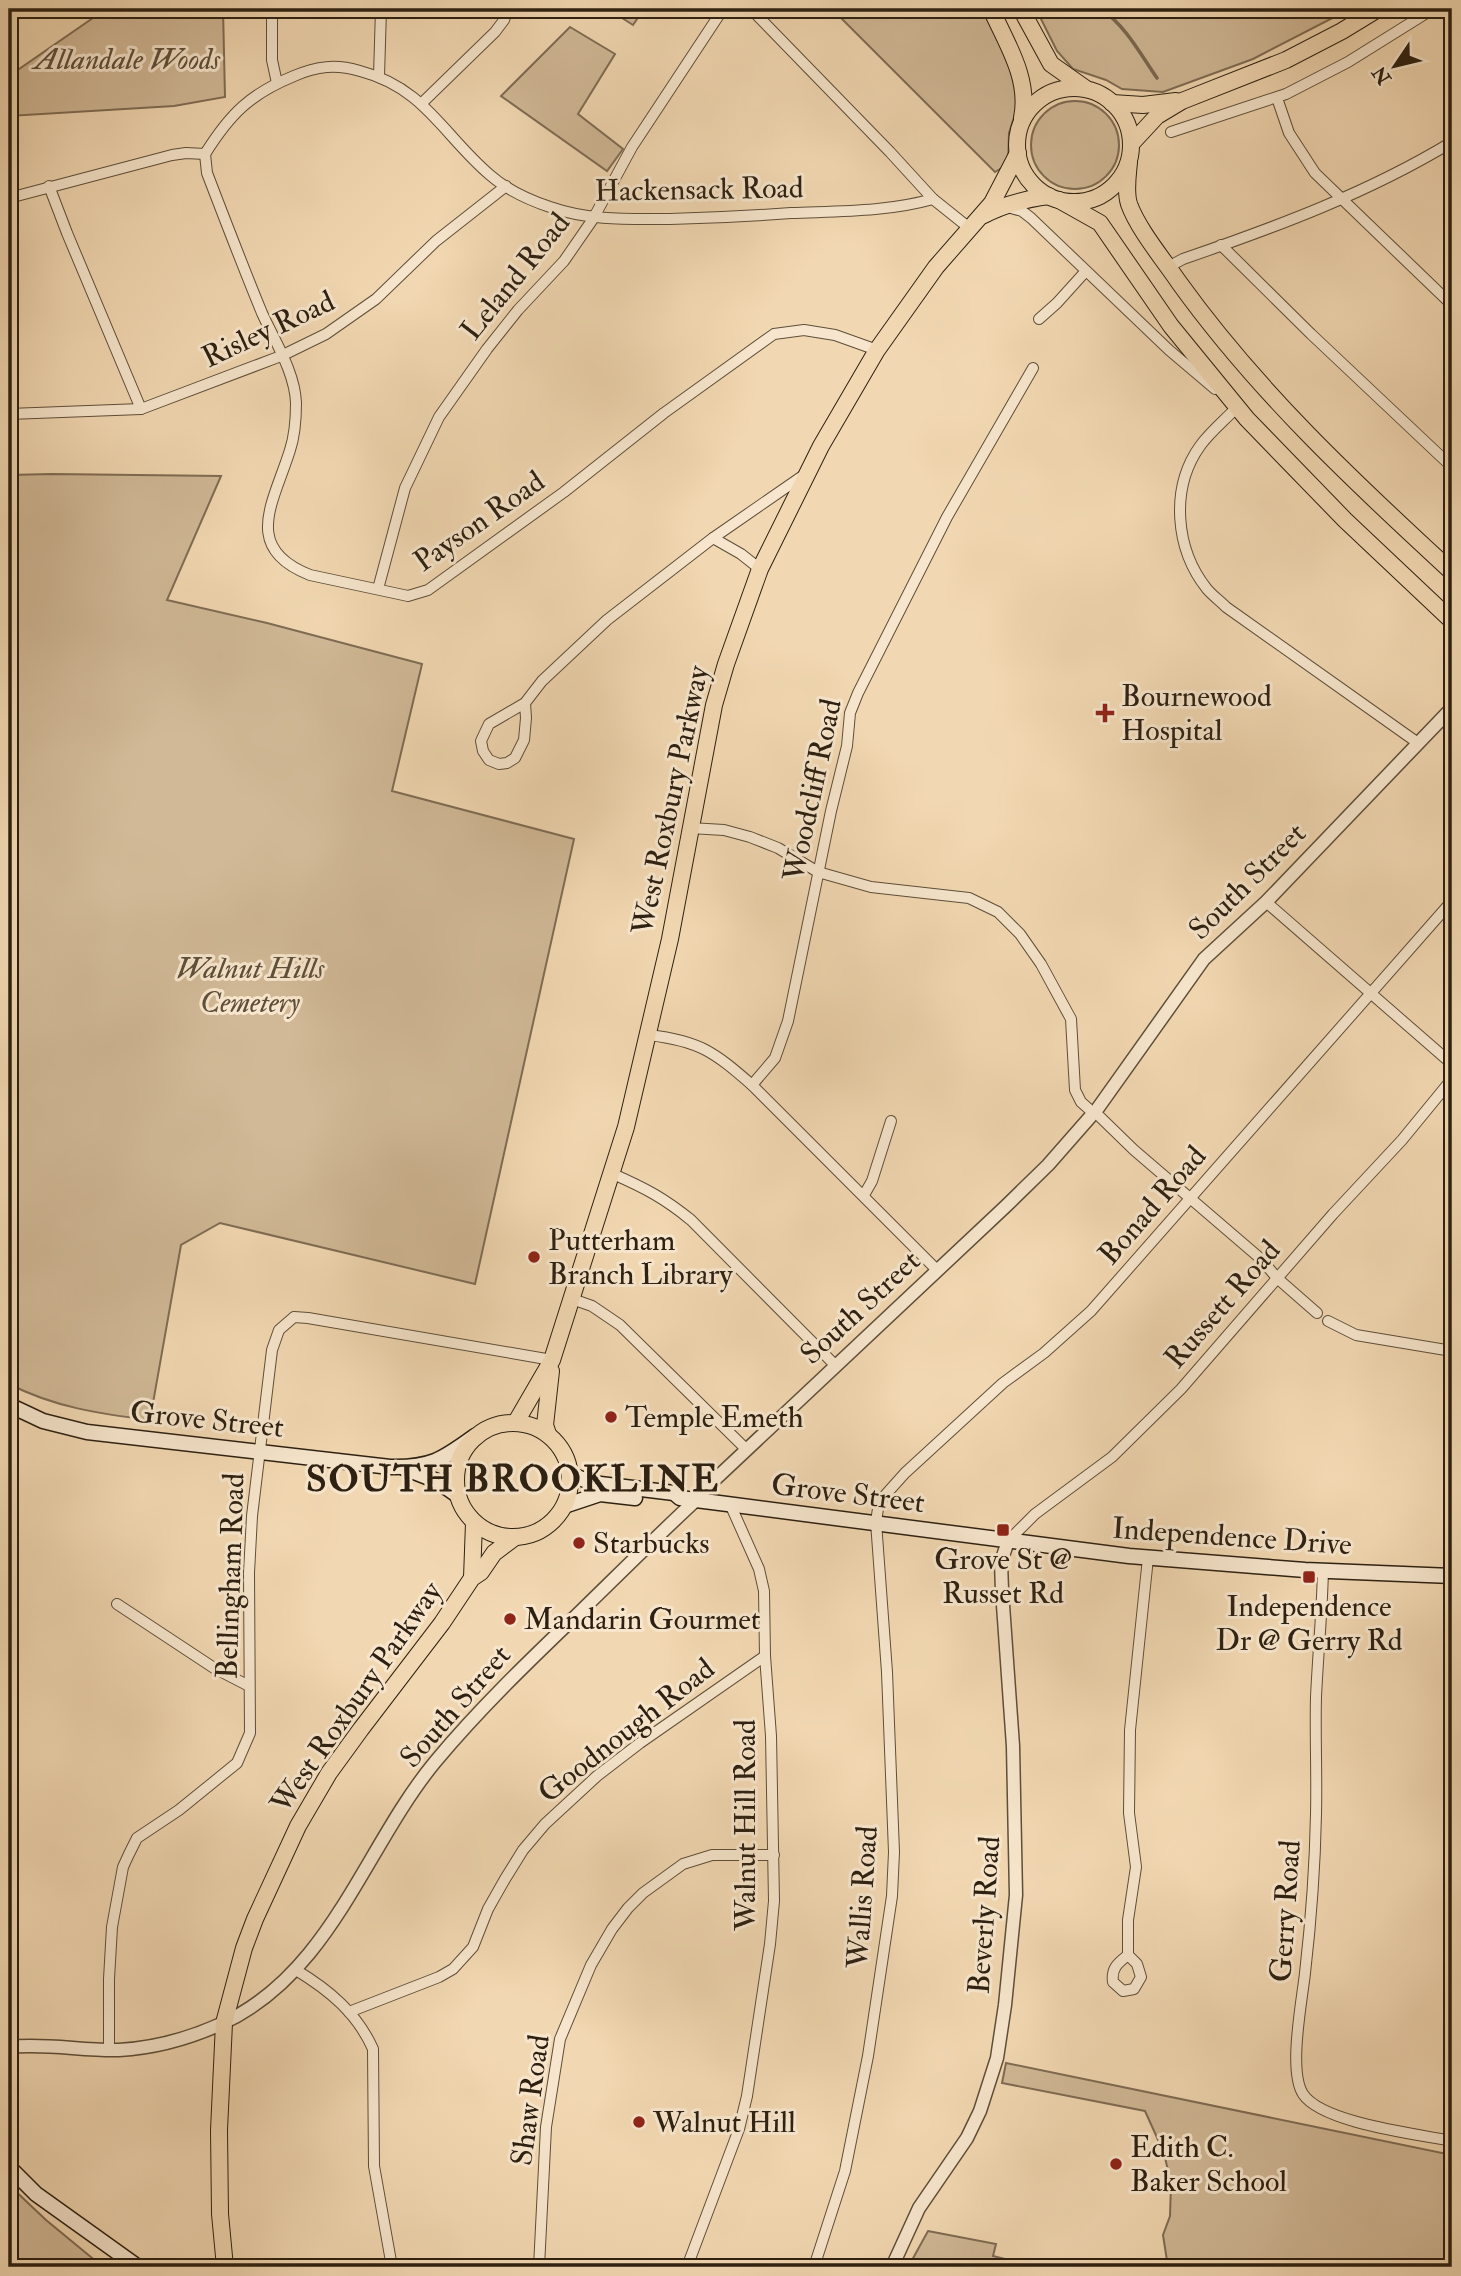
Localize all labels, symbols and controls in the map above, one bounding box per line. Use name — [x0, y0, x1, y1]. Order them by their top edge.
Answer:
north arrow — [1360, 32, 1430, 102]
park label: Allandale Woods — [31, 41, 221, 78]
text: N — [1367, 61, 1397, 90]
street label: Hackensack Road — [594, 169, 804, 210]
street label: Leland Road — [453, 205, 578, 348]
street label: Risley Road — [196, 283, 341, 376]
street label: Payson Road — [407, 463, 552, 580]
street label: West Roxbury Parkway — [624, 661, 717, 939]
place label: Bournewood Hospital — [1121, 678, 1272, 749]
street label: Woodcliff Road — [775, 695, 850, 886]
marker: Bournewood Hospital — [1095, 703, 1115, 723]
street label: South Street — [1181, 815, 1314, 948]
park label: Walnut Hills Cemetery — [176, 950, 325, 1021]
street label: Bonad Road — [1091, 1138, 1214, 1272]
place label: Putterham Branch Library — [548, 1222, 733, 1293]
street label: Russett Road — [1156, 1232, 1288, 1376]
street label: South Street — [793, 1242, 928, 1372]
marker: Putterham Branch Library — [526, 1249, 542, 1265]
street label: Grove Street — [128, 1393, 286, 1446]
place label: Temple Emeth — [625, 1399, 804, 1436]
marker: Temple Emeth — [603, 1409, 619, 1425]
district label: SOUTH BROOKLINE — [306, 1456, 720, 1503]
street label: Grove Street — [769, 1466, 927, 1521]
street label: Bellingham Road — [208, 1472, 253, 1680]
street label: Independence Drive — [1111, 1510, 1353, 1563]
marker: Grove St @ Russet Rd — [995, 1522, 1011, 1538]
place label: Starbucks — [593, 1525, 710, 1562]
marker: Starbucks — [571, 1535, 587, 1551]
place label: Grove St @ Russet Rd — [934, 1541, 1072, 1612]
marker: Independence Dr @ Gerry Rd — [1301, 1569, 1317, 1585]
street label: West Roxbury Parkway — [262, 1574, 451, 1821]
place label: Independence Dr @ Gerry Rd — [1216, 1588, 1403, 1659]
place label: Mandarin Gourmet — [524, 1601, 761, 1638]
marker: Mandarin Gourmet — [502, 1611, 518, 1627]
street label: South Street — [392, 1637, 519, 1775]
street label: Goodnough Road — [531, 1650, 722, 1811]
street label: Walnut Hill Road — [727, 1719, 764, 1932]
street label: Wallis Road — [839, 1824, 886, 1971]
street label: Beverly Road — [961, 1835, 1008, 1995]
street label: Gerry Road — [1262, 1839, 1309, 1983]
street label: Shaw Road — [503, 2032, 558, 2168]
place label: Walnut Hill — [652, 2104, 796, 2141]
marker: Walnut Hill — [631, 2114, 647, 2130]
place label: Edith C. Baker School — [1130, 2129, 1287, 2200]
marker: Edith C. Baker School — [1108, 2156, 1124, 2172]

